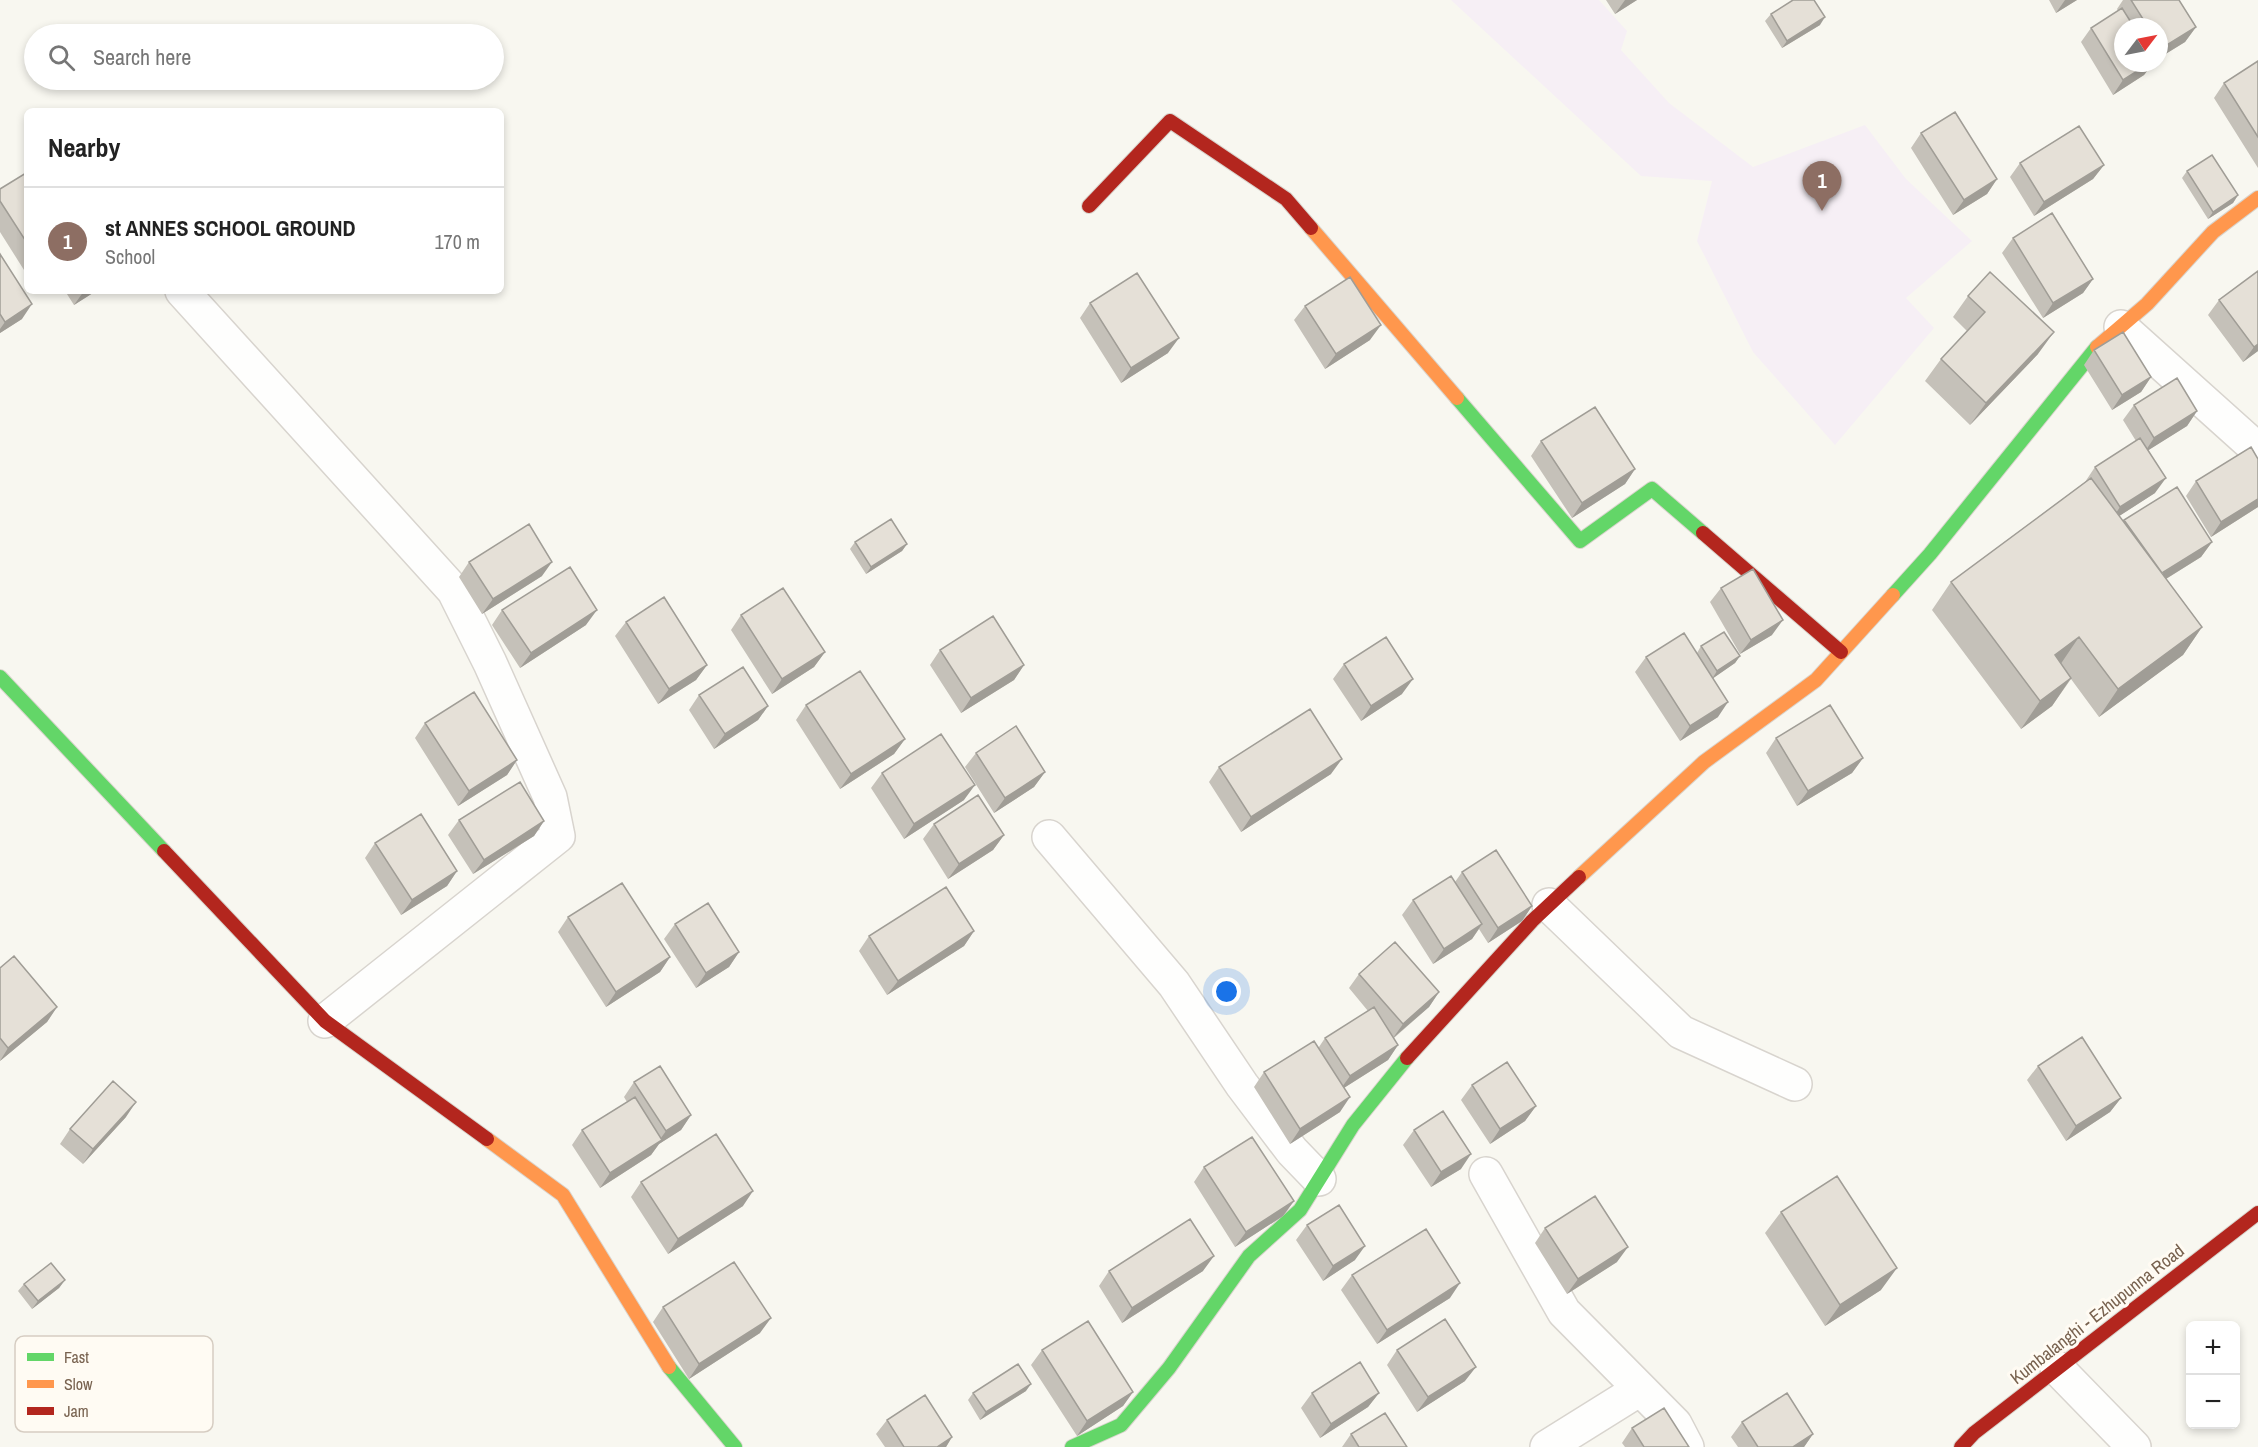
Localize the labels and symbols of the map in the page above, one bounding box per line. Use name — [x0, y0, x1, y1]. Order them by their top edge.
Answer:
north arrow — [2114, 18, 2168, 72]
pin: 1 — [1802, 162, 1842, 211]
your location — [1212, 977, 1241, 1006]
street label: Kumbalanghi - Ezhupunna Road — [2005, 1238, 2189, 1390]
legend — [15, 1336, 213, 1432]
text: Fast — [64, 1346, 89, 1368]
text: Slow — [64, 1373, 93, 1395]
text: Jam — [64, 1400, 89, 1422]

